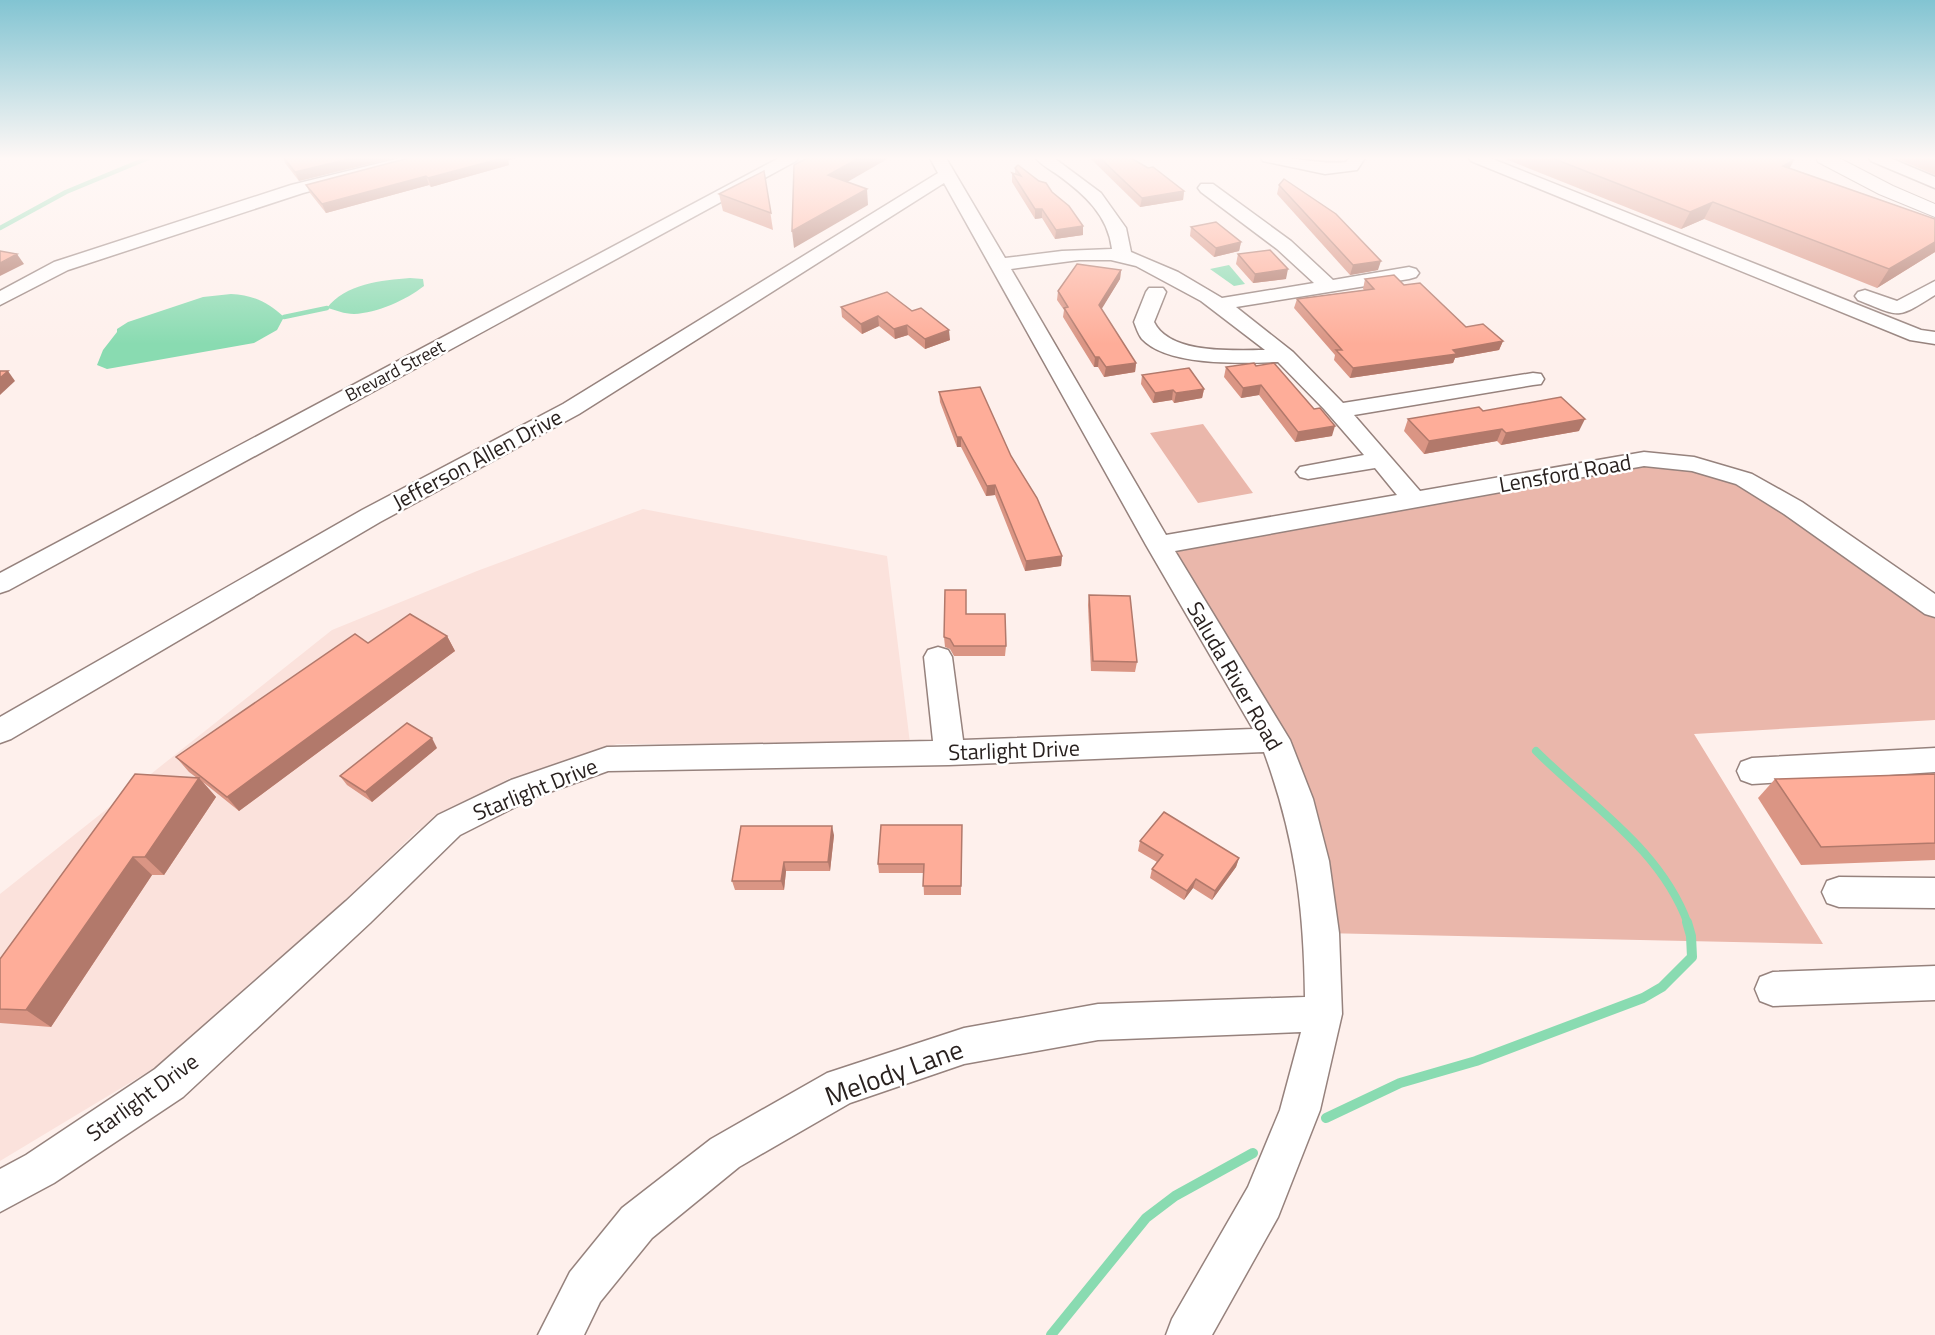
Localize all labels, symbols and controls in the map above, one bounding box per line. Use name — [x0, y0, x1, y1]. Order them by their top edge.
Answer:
street label: Brevard Street — [340, 333, 450, 408]
street label: Jefferson Allen Drive — [386, 400, 568, 518]
street label: Lensford Road — [1496, 445, 1634, 501]
street label: Saluda River Road — [1178, 595, 1292, 757]
street label: Starlight Drive — [948, 731, 1080, 769]
street label: Starlight Drive — [468, 749, 602, 829]
street label: Melody Lane — [819, 1028, 968, 1116]
street label: Starlight Drive — [79, 1045, 205, 1149]

